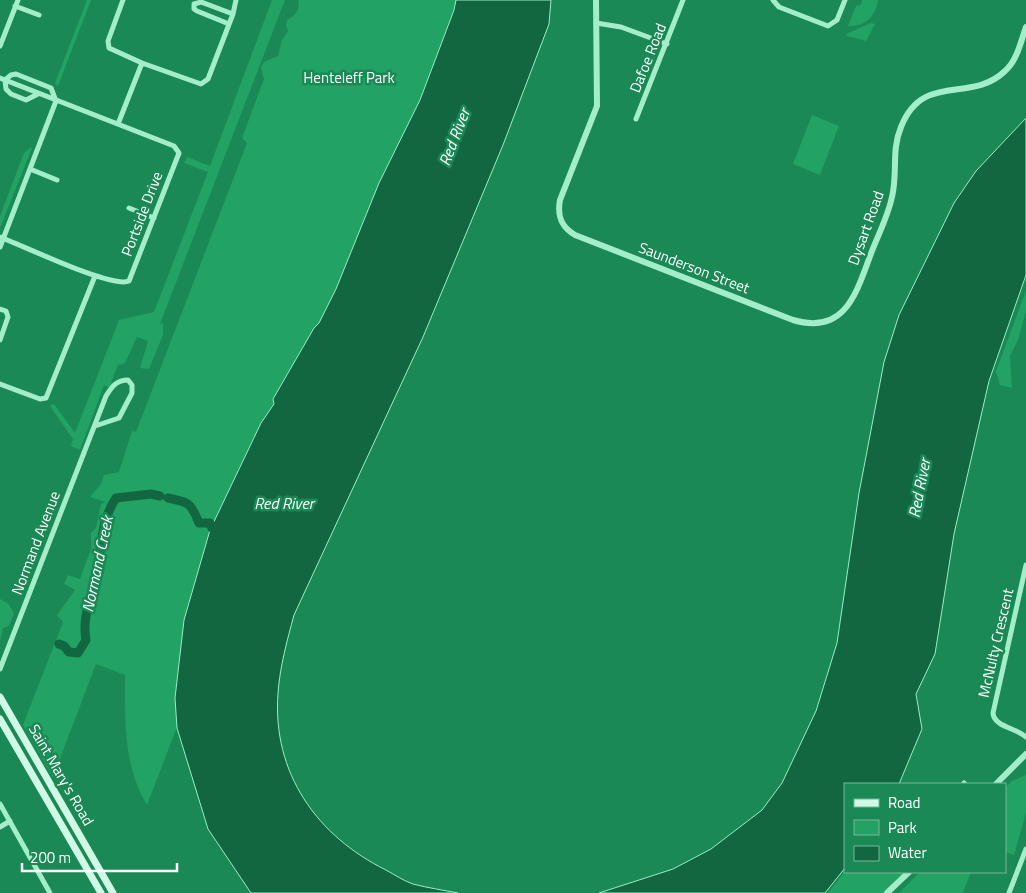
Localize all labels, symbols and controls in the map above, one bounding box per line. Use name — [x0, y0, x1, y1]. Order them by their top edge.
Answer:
street label: Dafoe Road — [623, 20, 672, 96]
park label: Henteleff Park — [303, 66, 395, 89]
water label: Red River — [432, 103, 477, 169]
street label: Portside Drive — [115, 168, 168, 260]
street label: Dysart Road — [841, 187, 890, 268]
street label: Saunderson Street — [635, 236, 754, 300]
water label: Red River — [902, 455, 937, 520]
street label: Normand Avenue — [5, 488, 66, 598]
water label: Red River — [254, 491, 316, 515]
water label: Normand Creek — [75, 512, 119, 614]
street label: McNulty Crescent — [972, 585, 1019, 700]
street label: Saint Mary's Road — [23, 720, 100, 830]
legend — [844, 783, 1006, 873]
text: Road — [888, 791, 920, 814]
text: Park — [888, 816, 917, 839]
scale bar — [22, 840, 178, 872]
text: Water — [888, 841, 927, 864]
text: 200 m — [30, 846, 71, 869]

